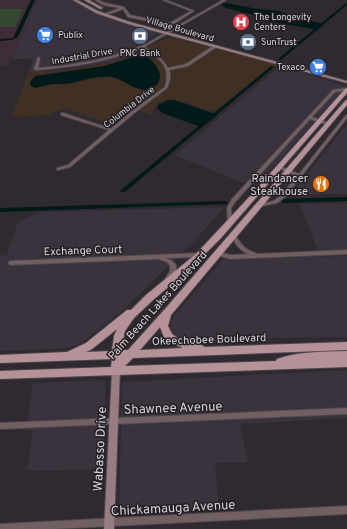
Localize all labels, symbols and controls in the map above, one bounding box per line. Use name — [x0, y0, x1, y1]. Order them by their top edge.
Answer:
hospital icon: The Longevity Centers — [231, 12, 251, 32]
place label: The Longevity Centers — [254, 12, 311, 33]
street label: Village Boulevard — [144, 14, 215, 44]
supermarket icon: Publix — [35, 25, 55, 45]
bank icon: PNC Bank — [130, 26, 150, 46]
place label: Publix — [58, 30, 83, 41]
bank icon: SunTrust — [238, 32, 258, 52]
place label: SunTrust — [261, 37, 297, 48]
street label: Industrial Drive — [51, 46, 113, 67]
place label: PNC Bank — [120, 48, 161, 59]
supermarket icon: Texaco — [308, 57, 328, 77]
place label: Texaco — [277, 62, 305, 73]
street label: Columbia Drive — [102, 84, 157, 131]
place label: Raindancer Steakhouse — [250, 172, 309, 199]
restaurant icon: Raindancer Steakhouse — [311, 174, 331, 194]
street label: Exchange Court — [43, 243, 123, 259]
street label: Palm Beach Lakes Boulevard — [105, 248, 210, 363]
street label: Okeechobee Boulevard — [152, 331, 267, 349]
street label: Shawnee Avenue — [123, 399, 223, 419]
street label: Wabasso Drive — [91, 406, 111, 492]
street label: Chickamauga Avenue — [111, 498, 236, 520]

